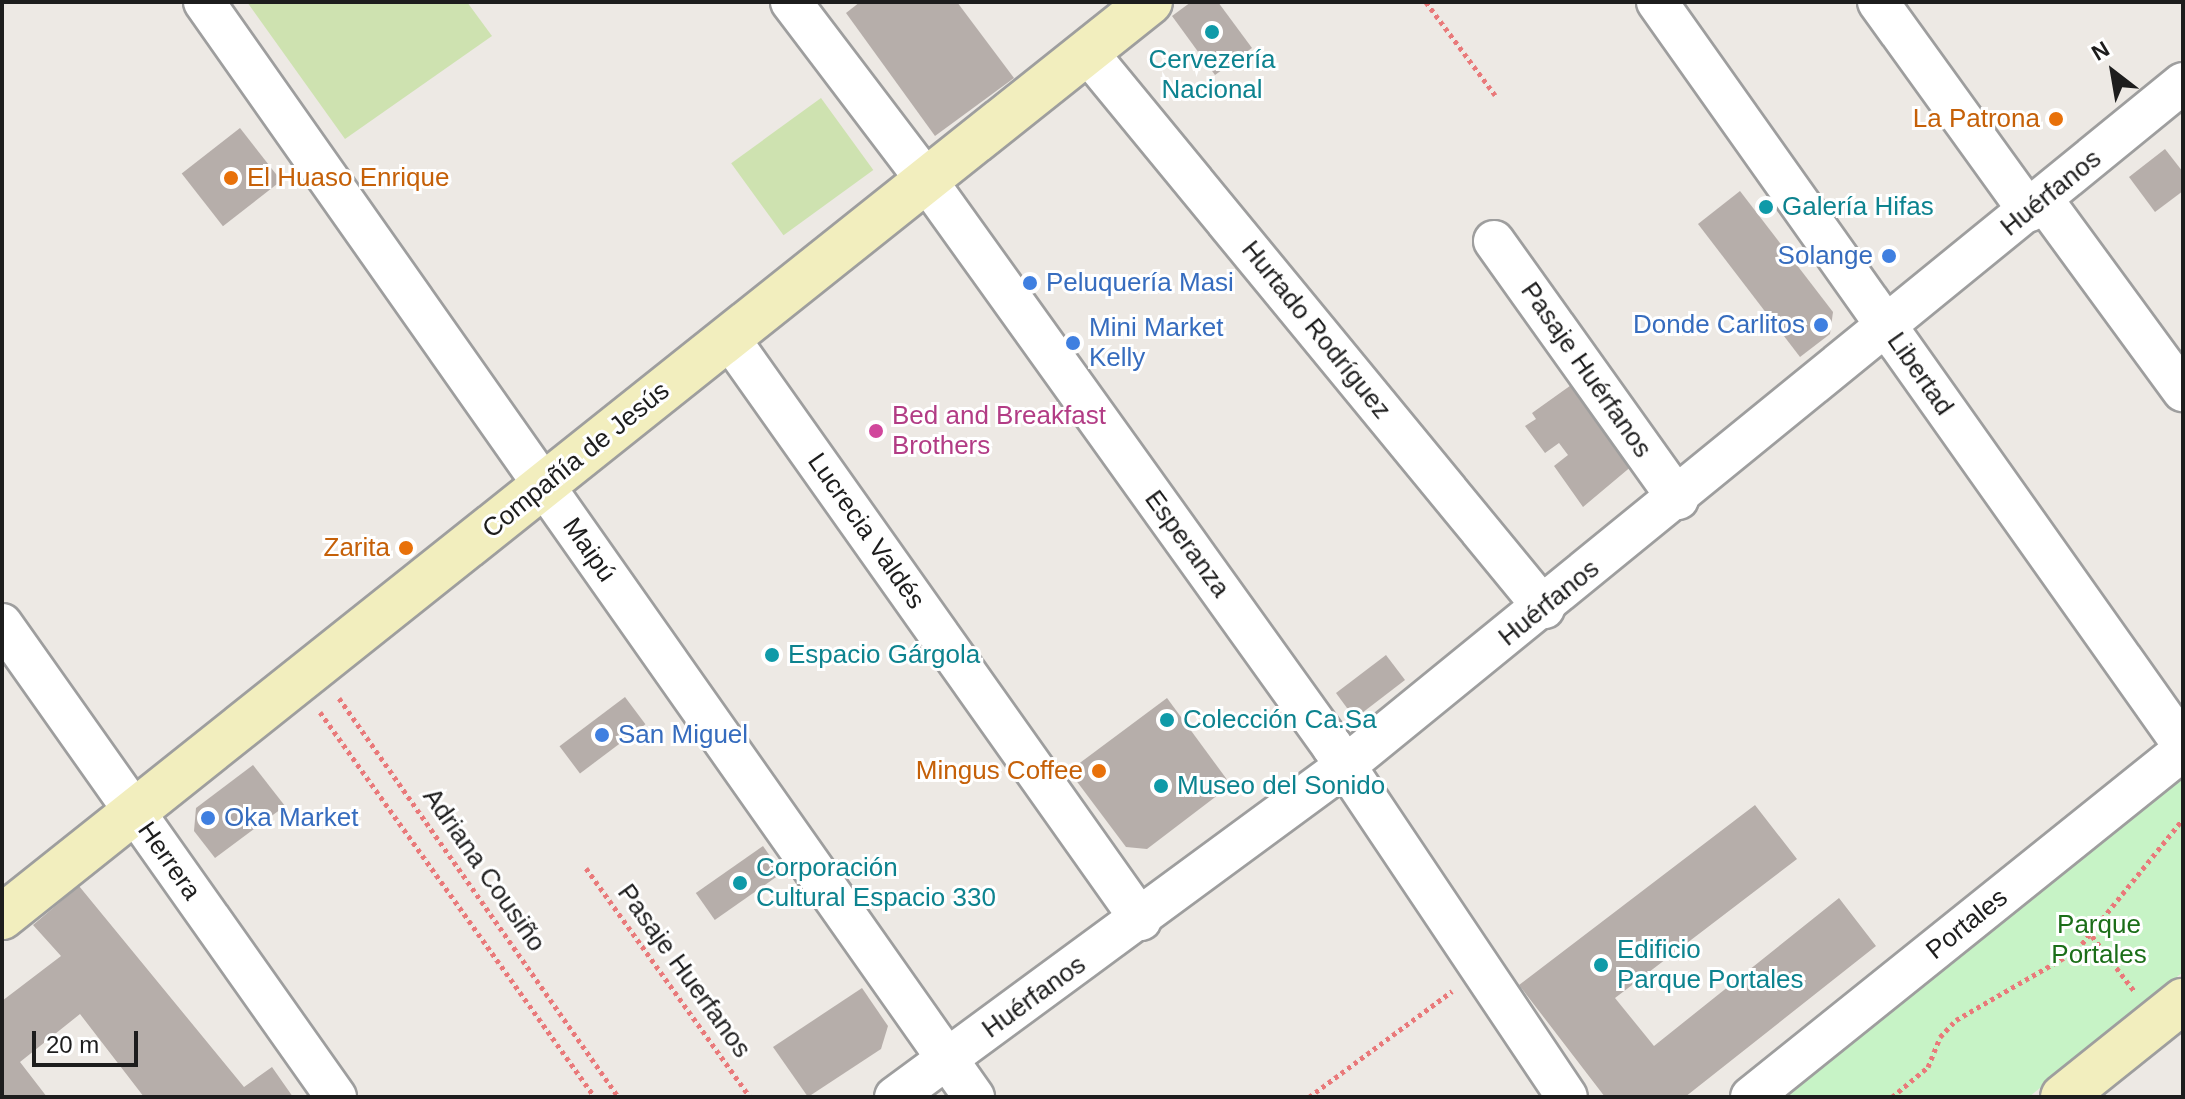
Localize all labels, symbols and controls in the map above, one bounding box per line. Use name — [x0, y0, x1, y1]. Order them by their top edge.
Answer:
marker: Cervezería Nacional — [1203, 23, 1221, 41]
north arrow — [2073, 32, 2153, 112]
text: N — [2087, 36, 2114, 66]
place label: Cervezería Nacional — [1148, 44, 1276, 106]
place label: La Patrona — [1913, 103, 2040, 135]
marker: La Patrona — [2047, 110, 2065, 128]
street label: Huérfanos — [1995, 143, 2107, 243]
place label: El Huaso Enrique — [247, 162, 449, 194]
marker: El Huaso Enrique — [222, 169, 240, 187]
place label: Galería Hifas — [1782, 191, 1934, 223]
marker: Galería Hifas — [1757, 198, 1775, 216]
street label: Hurtado Rodríguez — [1235, 235, 1397, 425]
place label: Solange — [1778, 240, 1873, 272]
marker: Solange — [1880, 247, 1898, 265]
place label: Peluquería Masi — [1046, 267, 1234, 299]
marker: Peluquería Masi — [1021, 274, 1039, 292]
street label: Pasaje Huérfanos — [1514, 276, 1658, 464]
place label: Donde Carlitos — [1633, 309, 1805, 341]
place label: Mini Market Kelly — [1089, 312, 1223, 374]
marker: Donde Carlitos — [1812, 316, 1830, 334]
street label: Libertad — [1880, 327, 1960, 421]
marker: Mini Market Kelly — [1064, 334, 1082, 352]
street label: Compañía de Jesús — [476, 375, 676, 545]
place label: Bed and Breakfast Brothers — [892, 400, 1106, 462]
marker: Bed and Breakfast Brothers — [867, 422, 885, 440]
street label: Lucrecia Valdés — [801, 447, 931, 615]
street label: Esperanza — [1138, 485, 1236, 603]
street label: Maipú — [556, 512, 622, 588]
place label: Zarita — [324, 532, 390, 564]
marker: Zarita — [397, 539, 415, 557]
street label: Huérfanos — [1493, 553, 1605, 653]
place label: Espacio Gárgola — [788, 639, 980, 671]
marker: Espacio Gárgola — [763, 646, 781, 664]
place label: Colección Ca.Sa — [1183, 704, 1377, 736]
marker: Colección Ca.Sa — [1158, 711, 1176, 729]
place label: San Miguel — [618, 719, 748, 751]
marker: San Miguel — [593, 726, 611, 744]
place label: Mingus Coffee — [916, 755, 1083, 787]
marker: Mingus Coffee — [1090, 762, 1108, 780]
place label: Museo del Sonido — [1177, 770, 1385, 802]
marker: Museo del Sonido — [1152, 777, 1170, 795]
street label: Adriana Cousiño — [416, 782, 552, 958]
place label: Oka Market — [224, 802, 358, 834]
marker: Oka Market — [199, 809, 217, 827]
street label: Herrera — [131, 816, 207, 906]
place label: Corporación Cultural Espacio 330 — [756, 852, 996, 914]
marker: Corporación Cultural Espacio 330 — [731, 874, 749, 892]
street label: Pasaje Huerfanos — [611, 878, 757, 1064]
street label: Portales — [1920, 882, 2014, 966]
park label: Parque Portales — [2051, 909, 2147, 970]
place label: Edificio Parque Portales — [1617, 934, 1803, 996]
street label: Huérfanos — [976, 949, 1092, 1045]
marker: Edificio Parque Portales — [1592, 956, 1610, 974]
scale bar — [36, 1015, 142, 1065]
text: 20 m — [46, 1031, 99, 1058]

